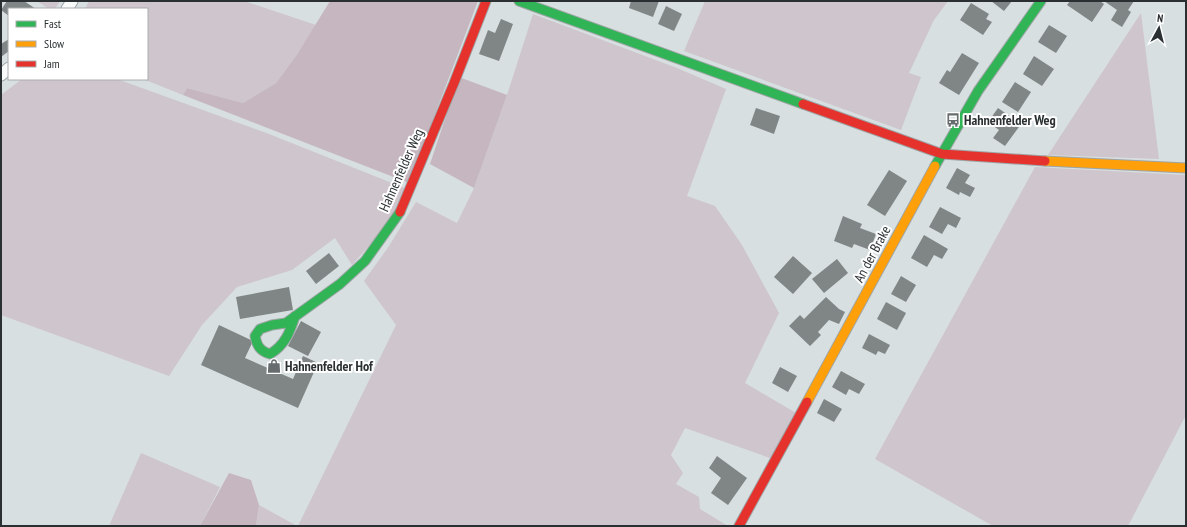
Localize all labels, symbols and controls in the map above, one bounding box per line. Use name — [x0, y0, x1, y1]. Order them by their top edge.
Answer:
legend — [8, 8, 148, 80]
north arrow — [1139, 8, 1179, 48]
text: N — [1156, 11, 1164, 25]
text: Fast — [44, 16, 62, 31]
text: Slow — [44, 36, 65, 51]
text: Jam — [43, 56, 60, 71]
place label: Hahnenfelder Weg — [964, 111, 1056, 129]
bus stop icon: Hahnenfelder Weg — [945, 112, 961, 128]
street label: Hahnenfelder Weg — [375, 126, 427, 214]
street label: An der Brake — [850, 222, 894, 285]
place label: Hahnenfelder Hof — [285, 357, 374, 375]
shop icon: Hahnenfelder Hof — [266, 358, 282, 374]

